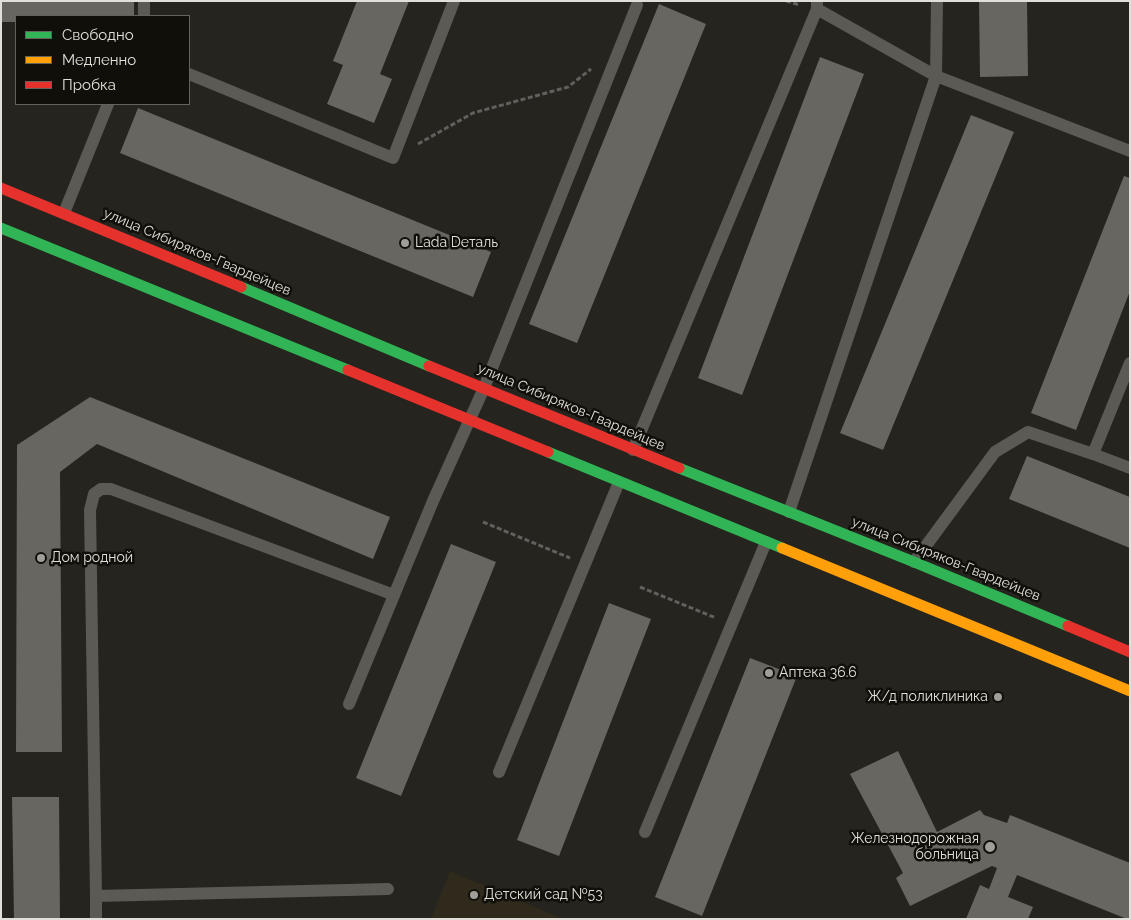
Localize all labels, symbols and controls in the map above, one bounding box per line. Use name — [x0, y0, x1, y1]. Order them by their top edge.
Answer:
legend — [15, 15, 190, 105]
text: Свободно — [62, 26, 134, 44]
text: Медленно — [62, 51, 136, 69]
text: Пробка — [62, 76, 116, 94]
street label: улица Сибиряков-Гвардейцев — [101, 205, 293, 299]
place label: Lada Dеталь — [415, 235, 498, 251]
marker: Lada Dеталь — [399, 237, 411, 249]
street label: улица Сибиряков-Гвардейцев — [475, 360, 667, 454]
street label: улица Сибиряков-Гвардейцев — [849, 513, 1043, 605]
place label: Дом родной — [51, 550, 133, 566]
marker: Дом родной — [35, 552, 47, 564]
place label: Аптека 36.6 — [779, 665, 857, 681]
marker: Аптека 36.6 — [763, 667, 775, 679]
place label: Ж/д поликлиника — [868, 689, 988, 705]
marker: Ж/д поликлиника — [992, 691, 1004, 703]
place label: Железнодорожная больница — [851, 831, 979, 864]
marker: Железнодорожная больница — [983, 840, 997, 854]
place label: Детский сад №53 — [484, 887, 603, 903]
marker: Детский сад №53 — [468, 889, 480, 901]

